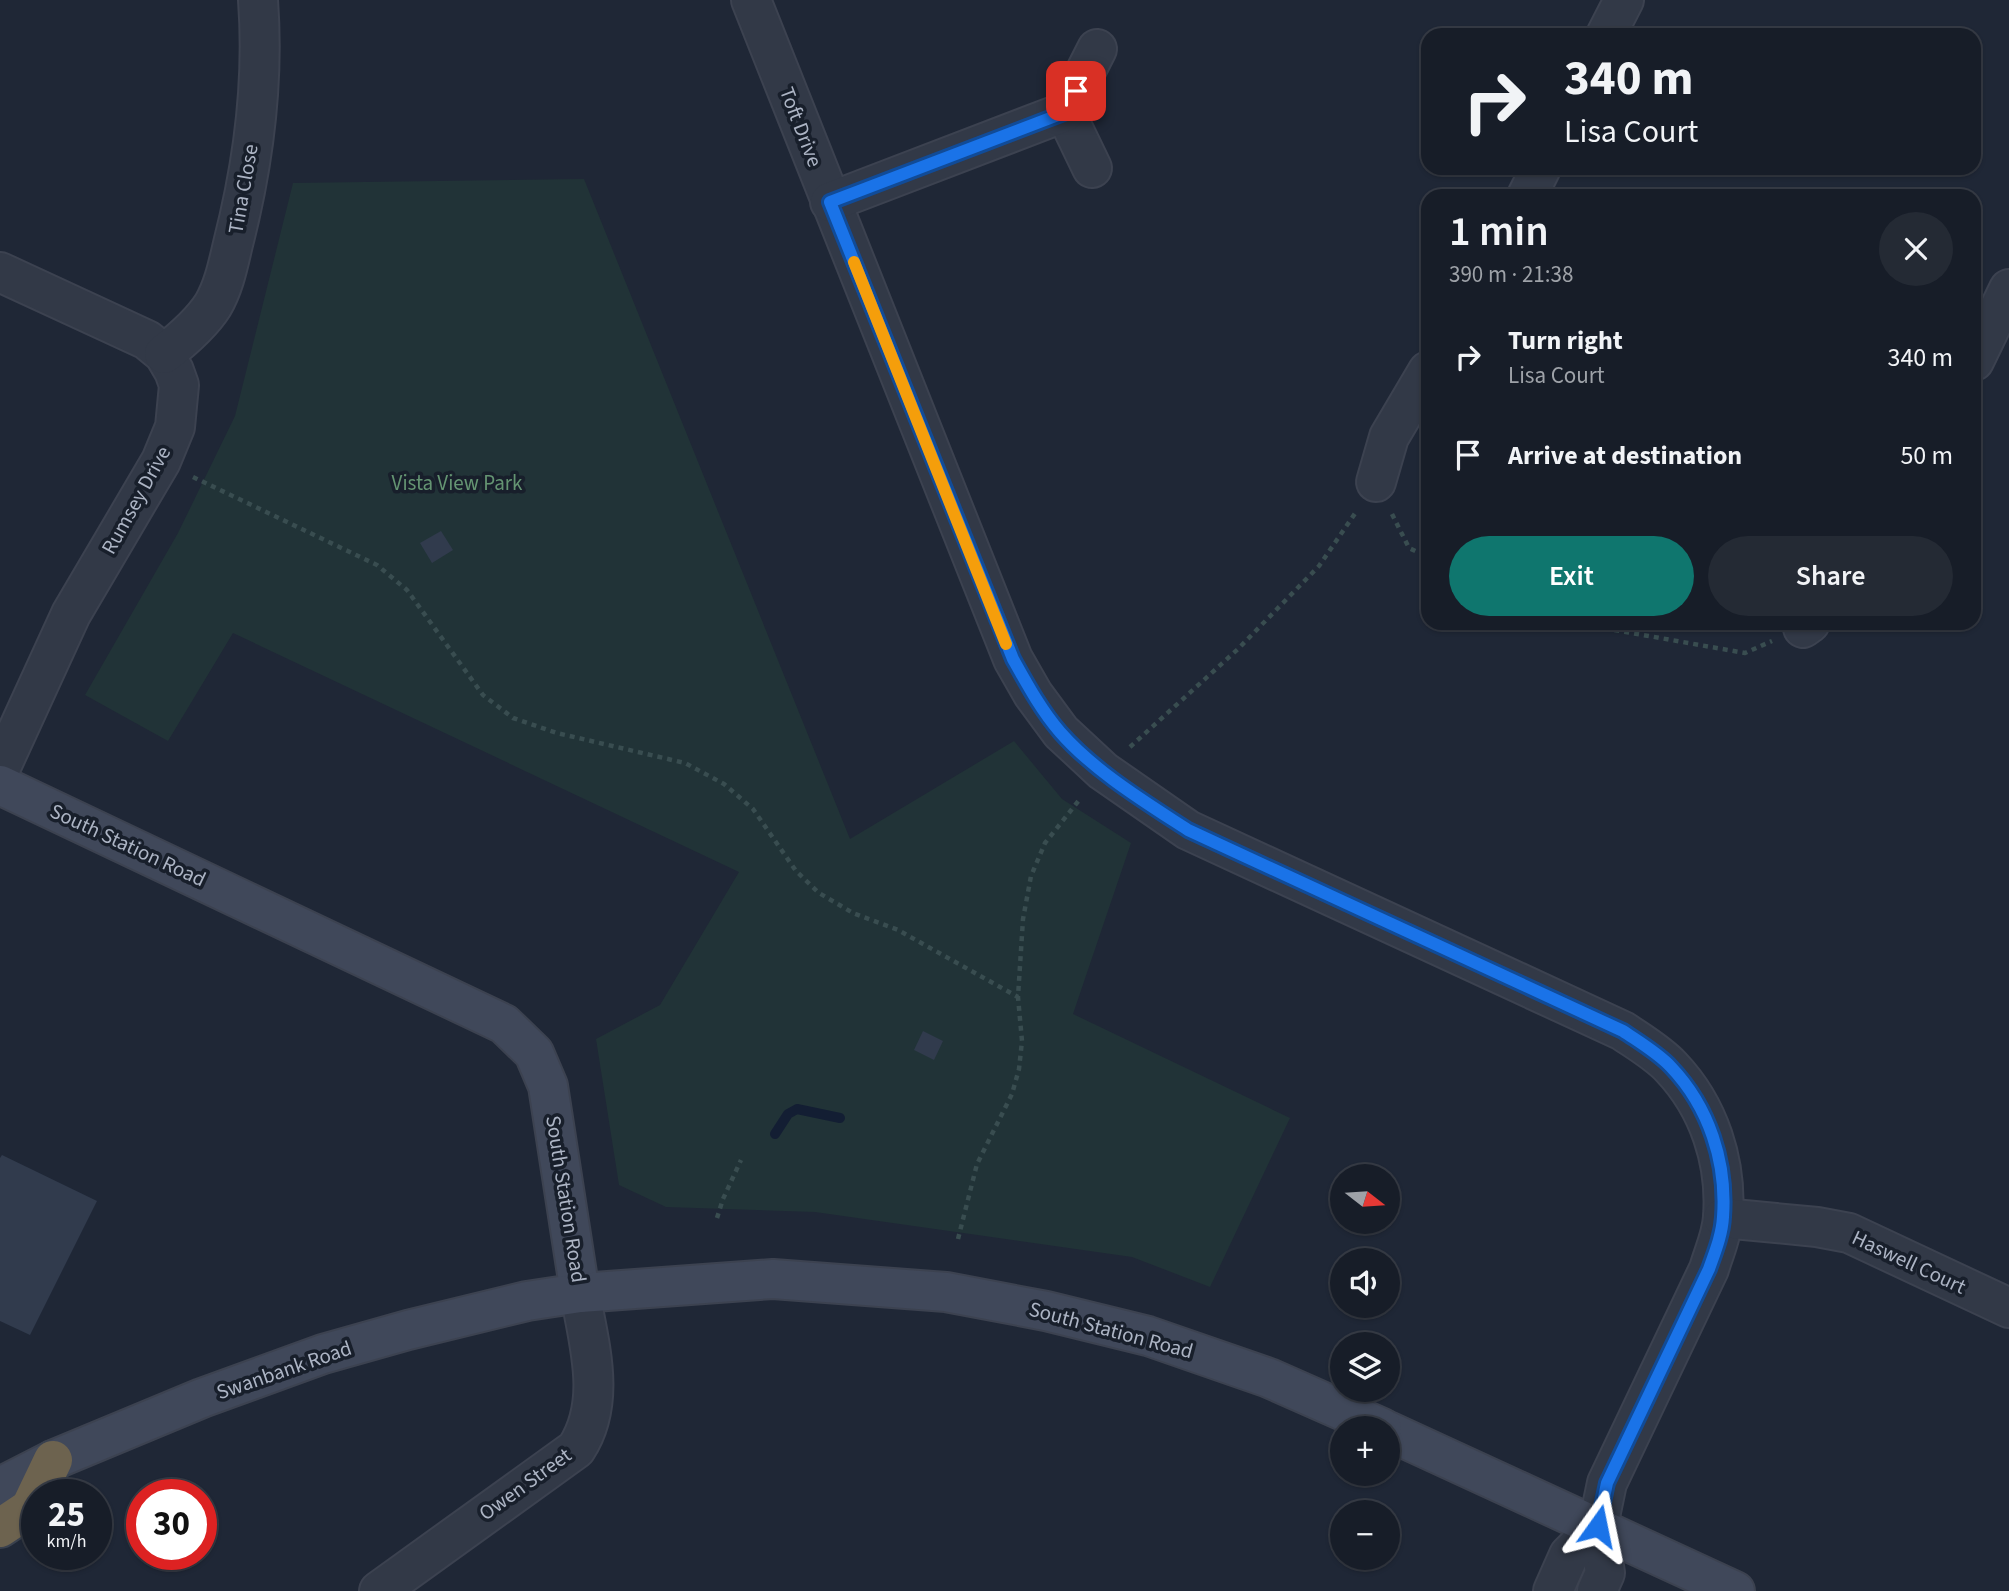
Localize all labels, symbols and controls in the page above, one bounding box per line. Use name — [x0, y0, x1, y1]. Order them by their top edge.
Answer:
text: 340 m — [1564, 44, 1693, 114]
icon: right — [1449, 56, 1540, 147]
pin — [1046, 61, 1106, 121]
icon: arrive — [1057, 72, 1095, 110]
street label: Toft Drive — [772, 83, 830, 171]
text: Lisa Court — [1564, 109, 1698, 155]
street label: Tina Close — [220, 142, 266, 236]
text: 1 min — [1449, 202, 1549, 262]
button: close — [1879, 212, 1953, 286]
text: 390 m · 21:38 — [1449, 258, 1573, 291]
text: Turn right — [1508, 322, 1623, 359]
icon: right — [1449, 338, 1487, 376]
text: 340 m — [1887, 339, 1953, 376]
text: Lisa Court — [1508, 359, 1605, 392]
icon: arrive — [1449, 436, 1487, 474]
text: Arrive at destination — [1508, 437, 1742, 474]
text: 50 m — [1900, 437, 1953, 474]
street label: Rumsey Drive — [94, 440, 178, 560]
park label: Vista View Park — [392, 468, 523, 498]
button: Exit — [1449, 536, 1694, 616]
button: Share — [1708, 536, 1953, 616]
street label: South Station Road — [45, 796, 211, 894]
street label: South Station Road — [538, 1113, 594, 1285]
north arrow — [1330, 1164, 1400, 1234]
map controls — [1330, 1164, 1400, 1570]
street label: Haswell Court — [1847, 1222, 1971, 1302]
button: sound — [1330, 1248, 1400, 1318]
street label: South Station Road — [1026, 1294, 1196, 1366]
button: layers — [1330, 1332, 1400, 1402]
street label: Swanbank Road — [212, 1333, 356, 1407]
button: + — [1330, 1416, 1400, 1486]
street label: Owen Street — [473, 1440, 577, 1528]
speed limit sign: 30 — [126, 1479, 217, 1570]
position arrow — [1561, 1489, 1635, 1563]
text: 25 — [48, 1490, 85, 1540]
button: − — [1330, 1500, 1400, 1570]
text: km/h — [47, 1529, 86, 1554]

